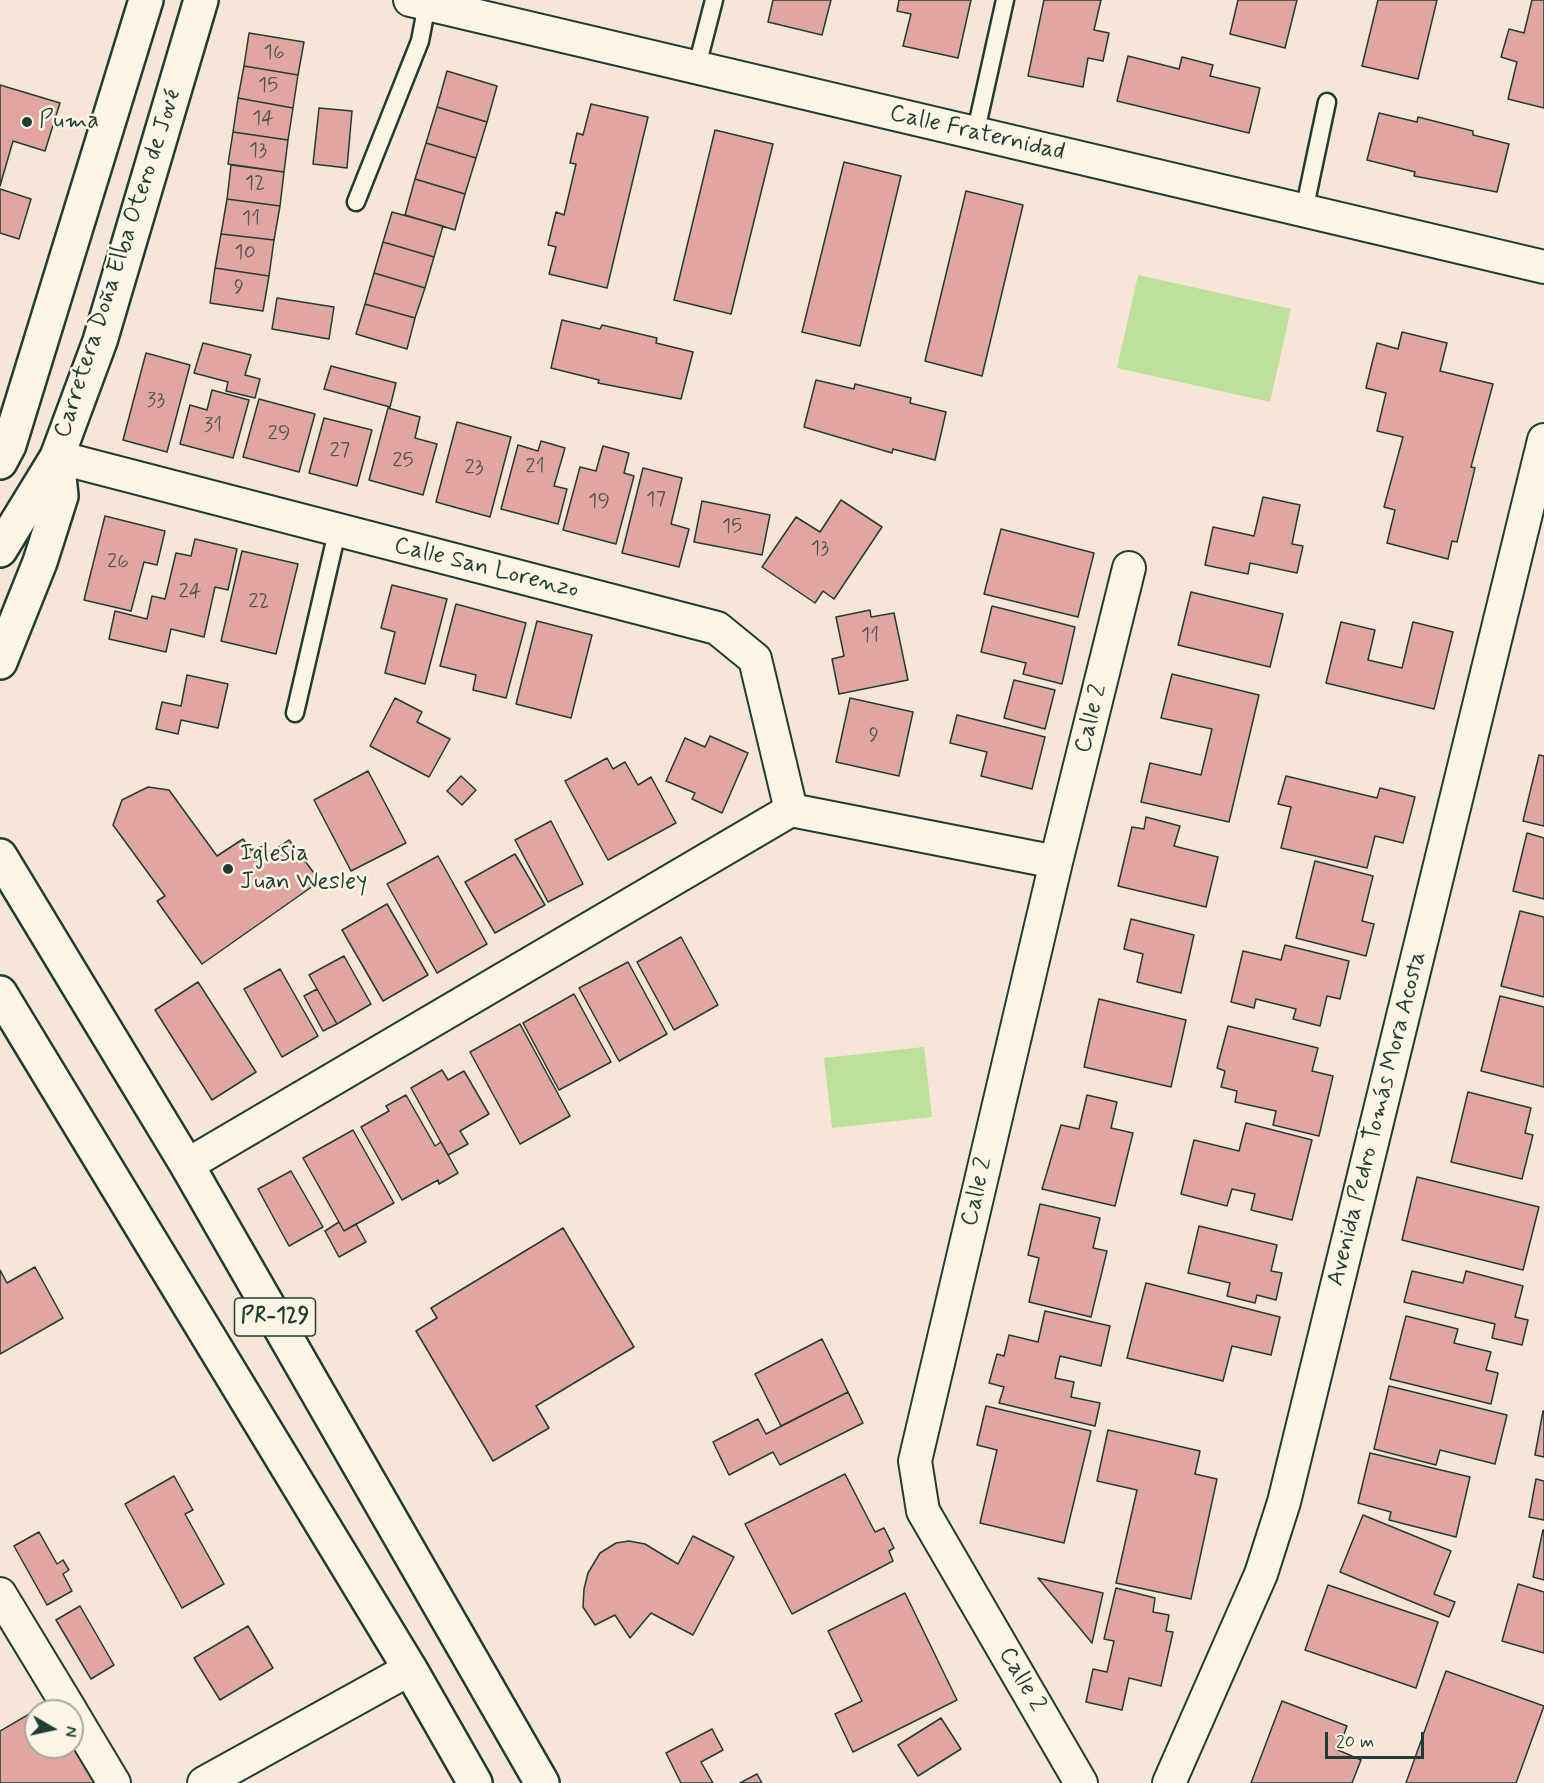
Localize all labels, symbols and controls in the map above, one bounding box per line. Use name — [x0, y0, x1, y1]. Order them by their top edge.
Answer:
house number: 16 — [264, 41, 284, 67]
house number: 15 — [258, 74, 278, 100]
street label: Carretera Doña Elba Otero de Jové — [49, 86, 189, 442]
street label: Calle Fraternidad — [887, 100, 1067, 168]
house number: 14 — [252, 107, 274, 133]
place label: Puma — [39, 108, 99, 136]
marker: Puma — [20, 115, 34, 129]
house number: 13 — [249, 139, 267, 165]
house number: 12 — [245, 172, 265, 198]
house number: 11 — [242, 207, 260, 233]
house number: 10 — [234, 241, 256, 267]
house number: 9 — [234, 276, 244, 302]
house number: 33 — [147, 389, 165, 415]
house number: 31 — [204, 414, 222, 440]
house number: 29 — [268, 422, 290, 448]
house number: 27 — [330, 439, 350, 465]
house number: 25 — [392, 449, 414, 475]
house number: 21 — [525, 455, 545, 481]
house number: 23 — [464, 456, 484, 482]
house number: 17 — [646, 488, 666, 514]
house number: 19 — [588, 490, 610, 516]
house number: 15 — [722, 515, 742, 541]
street label: Calle San Lorenzo — [391, 532, 581, 606]
house number: 13 — [811, 537, 829, 563]
house number: 26 — [107, 550, 129, 576]
house number: 24 — [178, 580, 202, 606]
house number: 22 — [248, 590, 270, 616]
house number: 11 — [861, 624, 879, 650]
street label: Calle 2 — [1070, 682, 1114, 756]
house number: 9 — [869, 724, 879, 750]
place label: Iglesia Juan Wesley — [240, 841, 367, 897]
marker: Iglesia Juan Wesley — [221, 862, 235, 876]
street label: Avenida Pedro Tomás Mora Acosta — [1322, 949, 1434, 1289]
street label: Calle 2 — [956, 1155, 1000, 1229]
road number: PR-129 — [234, 1298, 316, 1336]
street label: Calle 2 — [991, 1643, 1051, 1717]
north arrow — [24, 1699, 84, 1759]
scale bar — [1328, 1720, 1427, 1758]
text: N — [59, 1725, 82, 1738]
text: 20 m — [1336, 1730, 1374, 1754]

